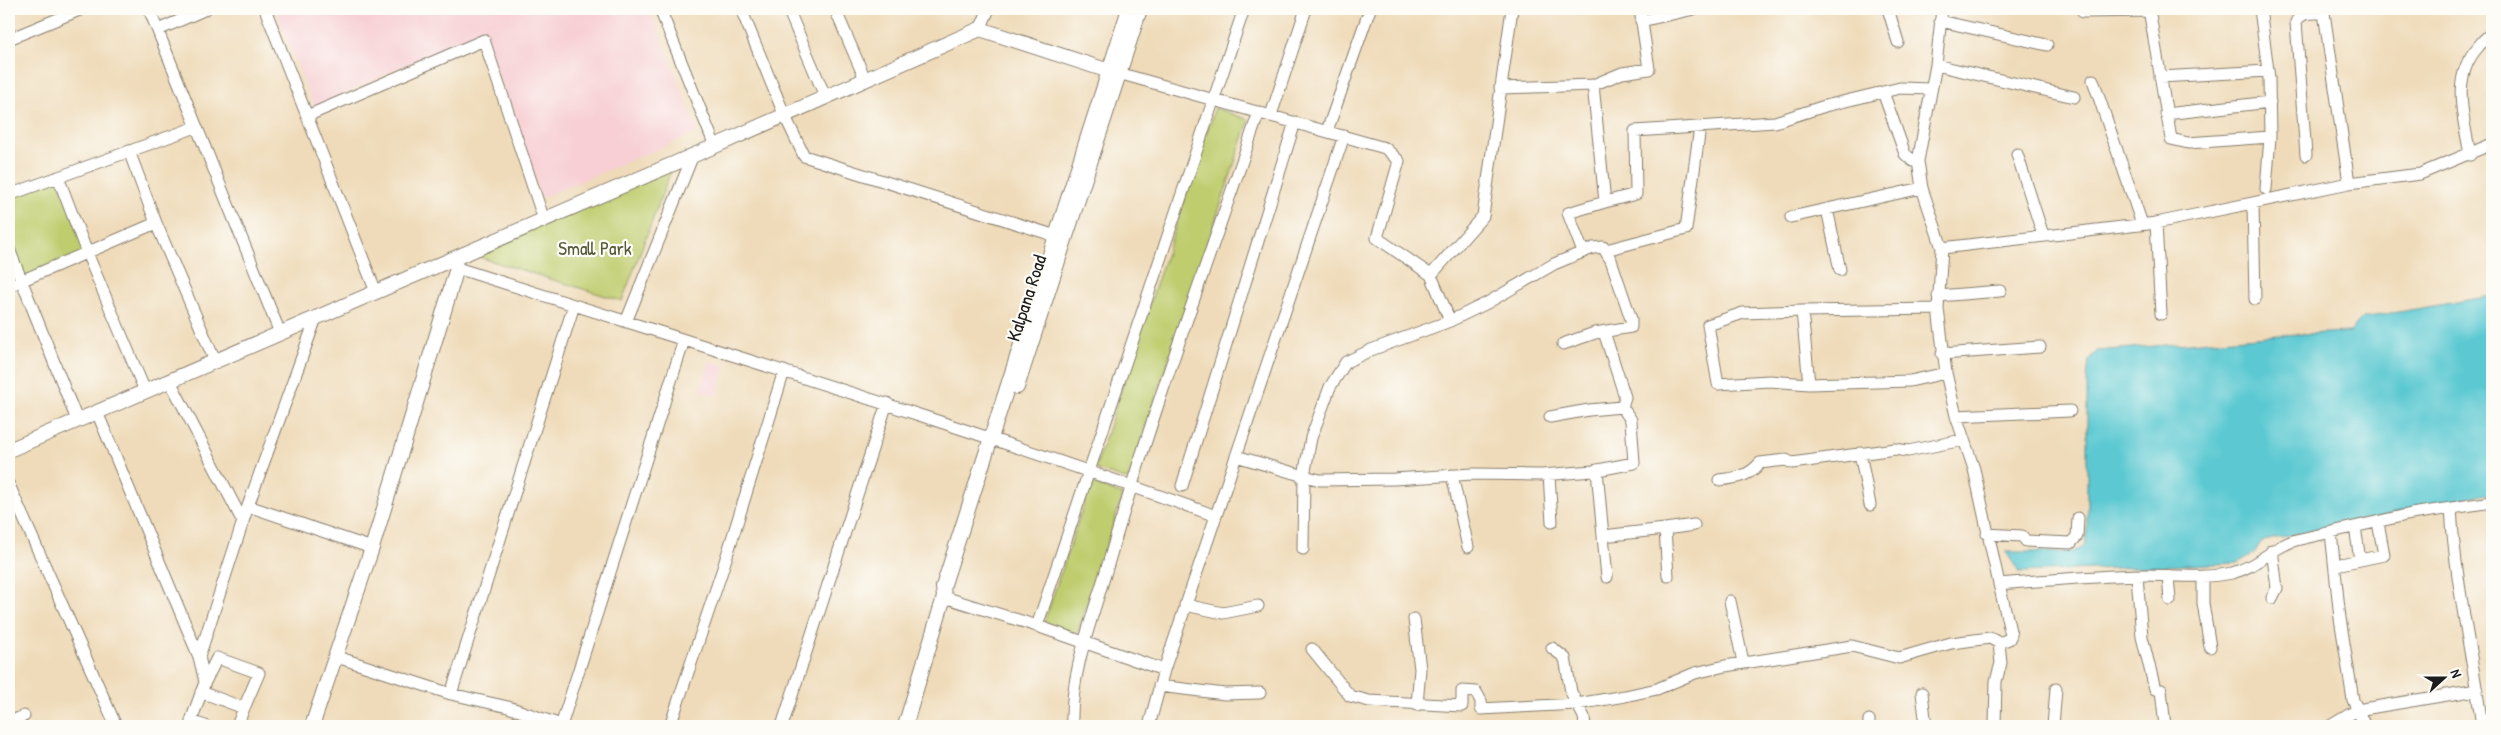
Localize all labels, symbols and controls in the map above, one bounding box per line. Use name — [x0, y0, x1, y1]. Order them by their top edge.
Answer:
park label: Small Park — [558, 235, 632, 261]
street label: Kalpana Road — [1000, 251, 1052, 345]
north arrow — [2418, 652, 2468, 702]
text: N — [2446, 666, 2467, 681]

